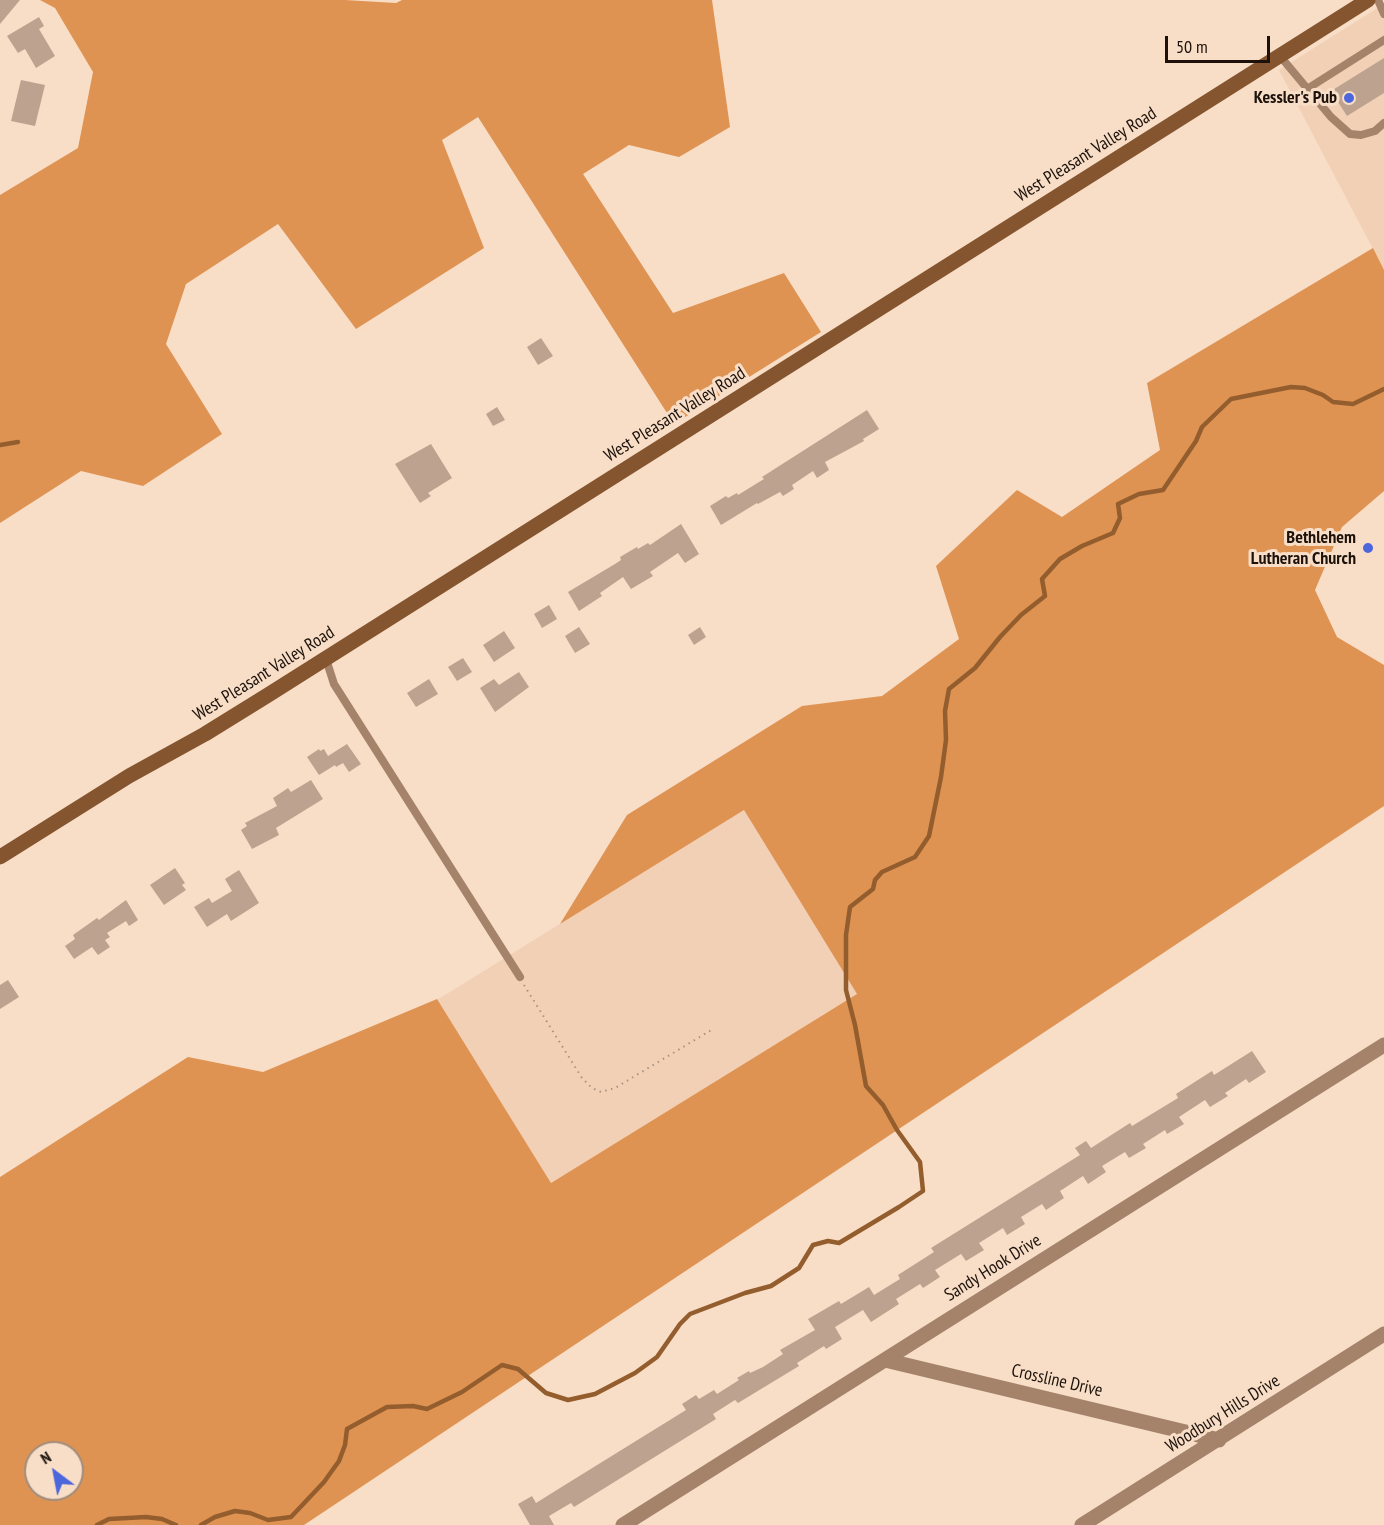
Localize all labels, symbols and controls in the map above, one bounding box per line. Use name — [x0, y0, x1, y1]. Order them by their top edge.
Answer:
scale bar — [1168, 24, 1273, 62]
text: 50 m — [1176, 35, 1208, 58]
place label: Kessler's Pub — [1254, 87, 1337, 109]
marker: Kessler's Pub — [1342, 91, 1356, 105]
street label: West Pleasant Valley Road — [1011, 103, 1161, 207]
street label: West Pleasant Valley Road — [600, 363, 750, 467]
place label: Bethlehem Lutheran Church — [1251, 527, 1356, 570]
marker: Bethlehem Lutheran Church — [1361, 541, 1375, 555]
street label: West Pleasant Valley Road — [189, 622, 339, 726]
street label: Sandy Hook Drive — [941, 1230, 1045, 1306]
street label: Crossline Drive — [1009, 1360, 1105, 1402]
street label: Woodbury Hills Drive — [1162, 1370, 1284, 1458]
north arrow — [24, 1441, 84, 1501]
text: N — [37, 1447, 54, 1468]

